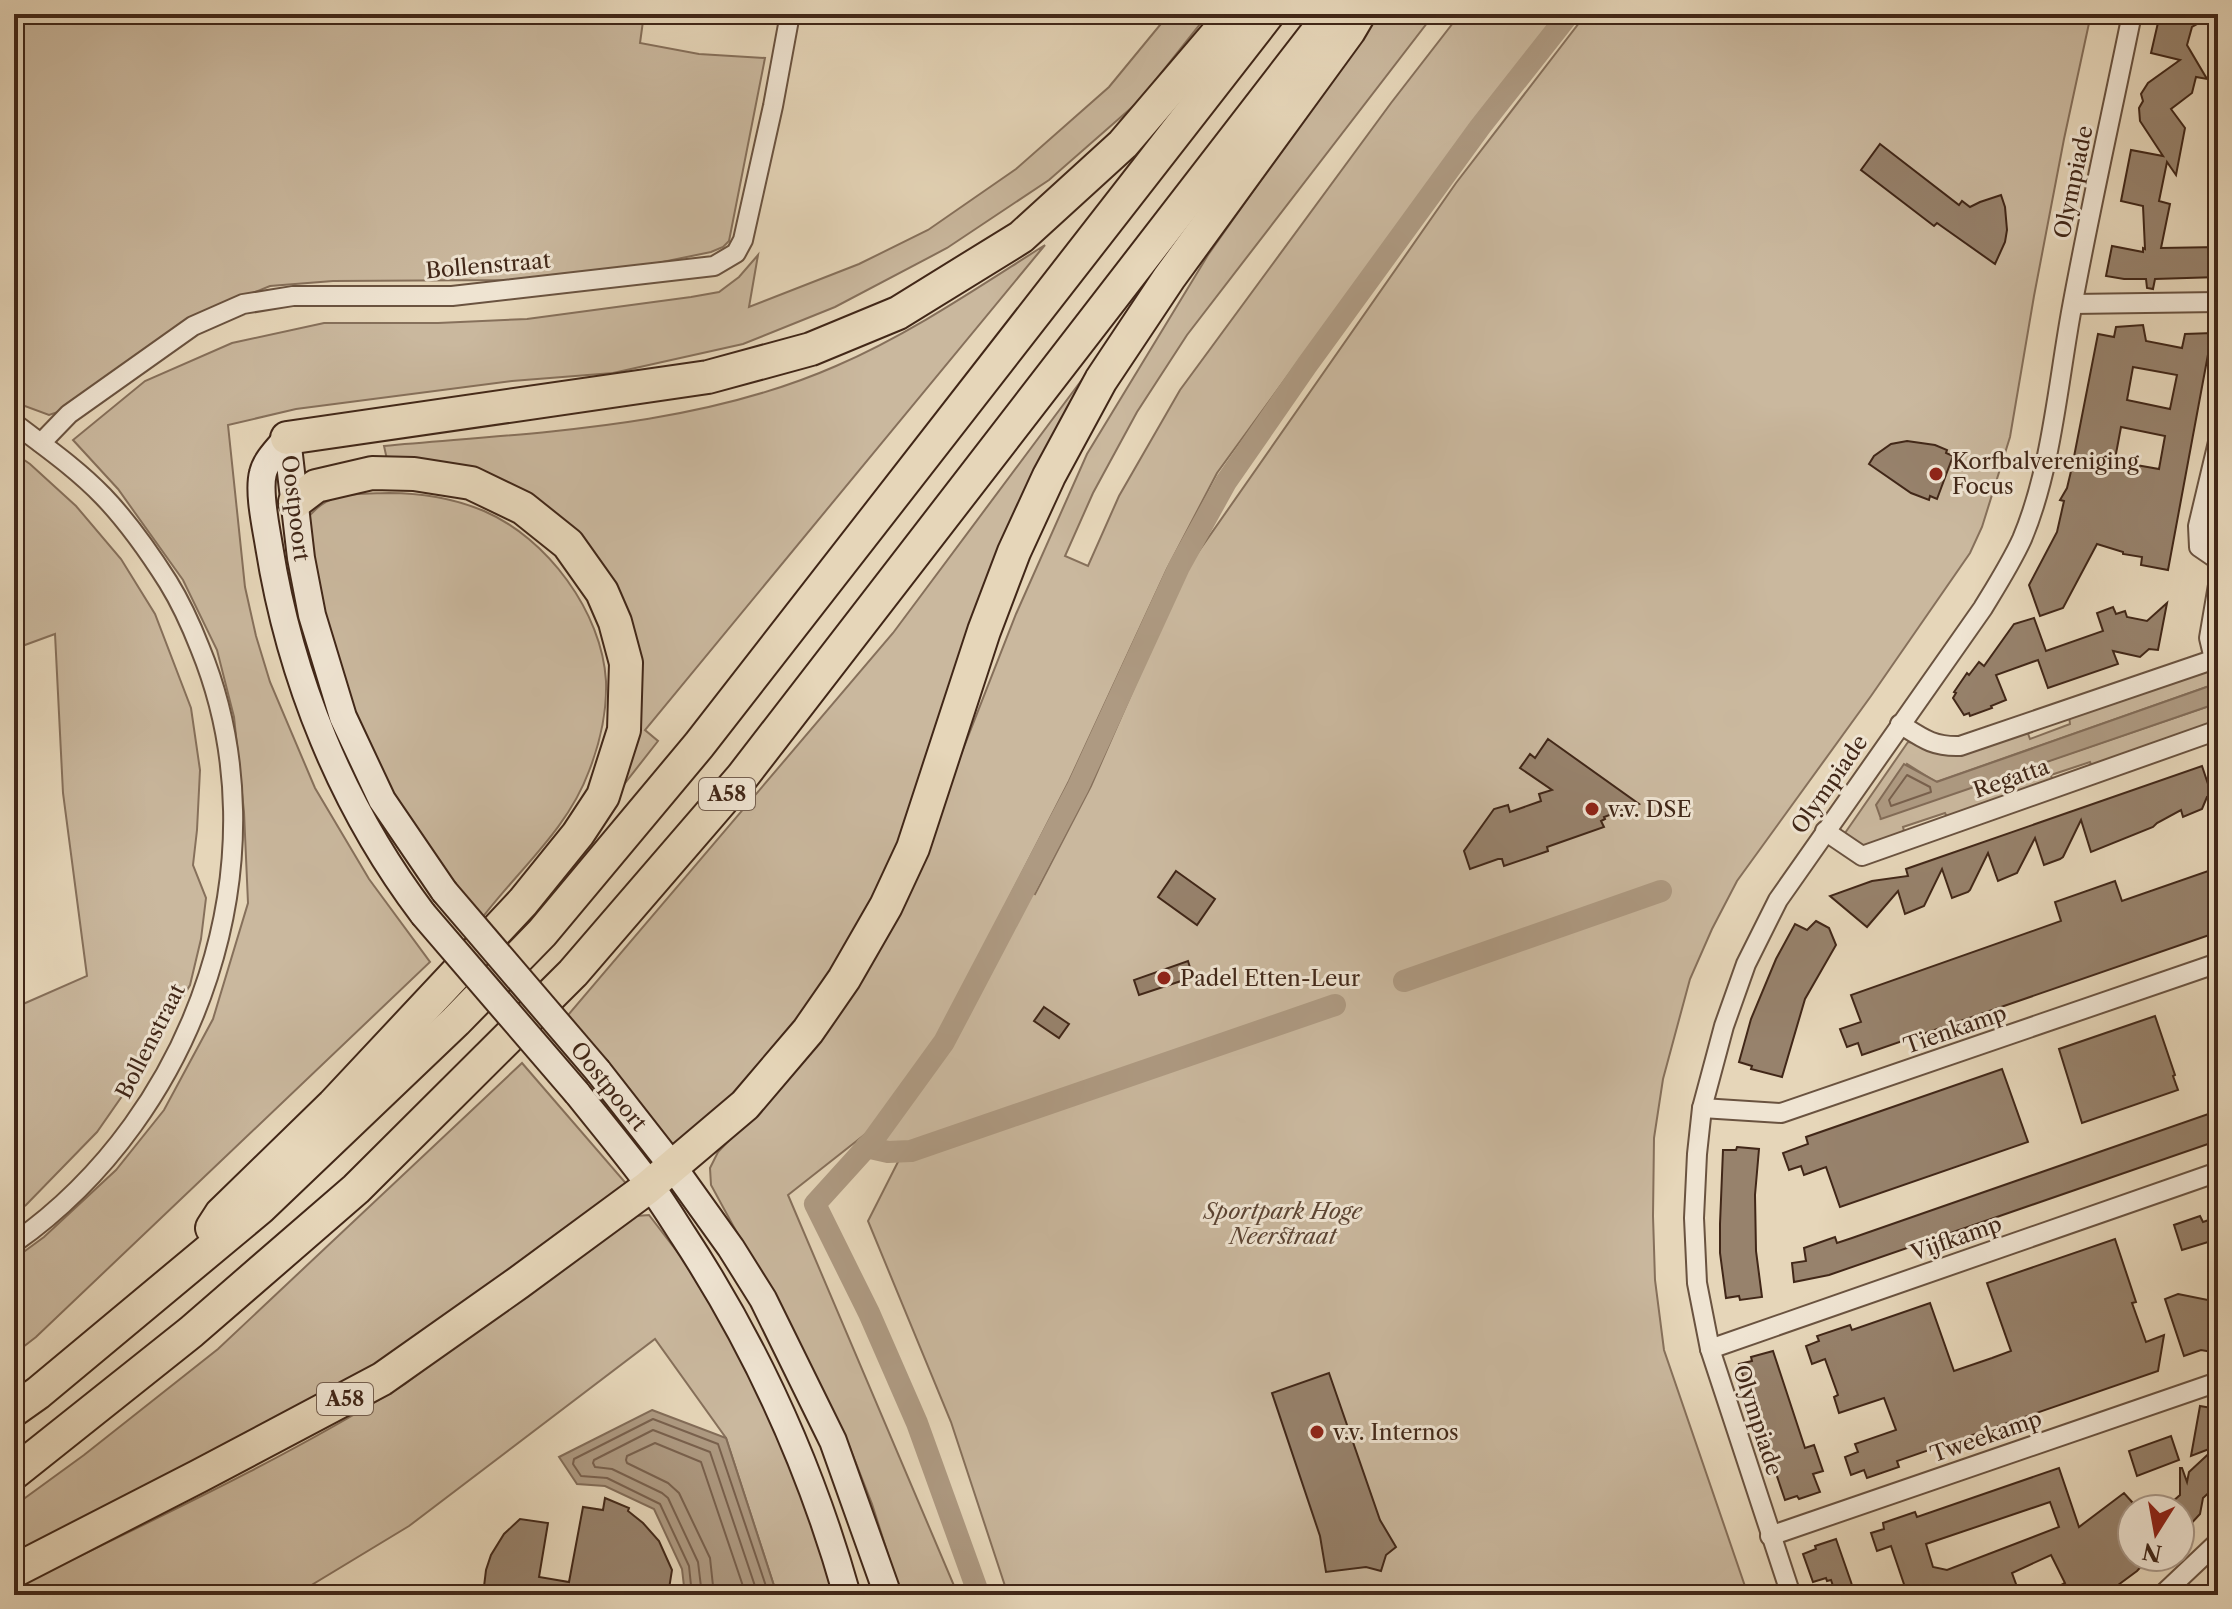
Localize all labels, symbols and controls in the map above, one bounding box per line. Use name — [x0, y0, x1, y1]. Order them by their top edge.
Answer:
street label: Olympiade — [2048, 123, 2099, 241]
street label: Bollenstraat — [424, 247, 552, 284]
place label: Korfbalvereniging Focus — [1952, 448, 2139, 500]
street label: Oostpoort — [276, 454, 315, 563]
marker: Korfbalvereniging Focus — [1927, 465, 1945, 483]
street label: Olympiade — [1785, 730, 1873, 839]
street label: Regatta — [1970, 753, 2053, 804]
road number: A58 — [699, 778, 755, 810]
place label: v.v. DSE — [1607, 796, 1692, 823]
marker: v.v. DSE — [1583, 800, 1601, 818]
place label: Padel Etten-Leur — [1180, 965, 1360, 992]
marker: Padel Etten-Leur — [1155, 969, 1173, 987]
street label: Bollenstraat — [110, 979, 191, 1103]
street label: Tienkamp — [1900, 999, 2010, 1060]
street label: Oostpoort — [565, 1036, 653, 1136]
park label: Sportpark Hoge Neerstraat — [1202, 1198, 1364, 1250]
street label: Vijfkamp — [1906, 1210, 2005, 1267]
street label: Olympiade — [1727, 1361, 1788, 1479]
road number: A58 — [317, 1383, 373, 1415]
street label: Tweekamp — [1927, 1405, 2045, 1468]
place label: v.v. Internos — [1332, 1419, 1459, 1446]
marker: v.v. Internos — [1308, 1423, 1326, 1441]
north arrow — [2116, 1493, 2196, 1573]
text: N — [2140, 1537, 2164, 1567]

